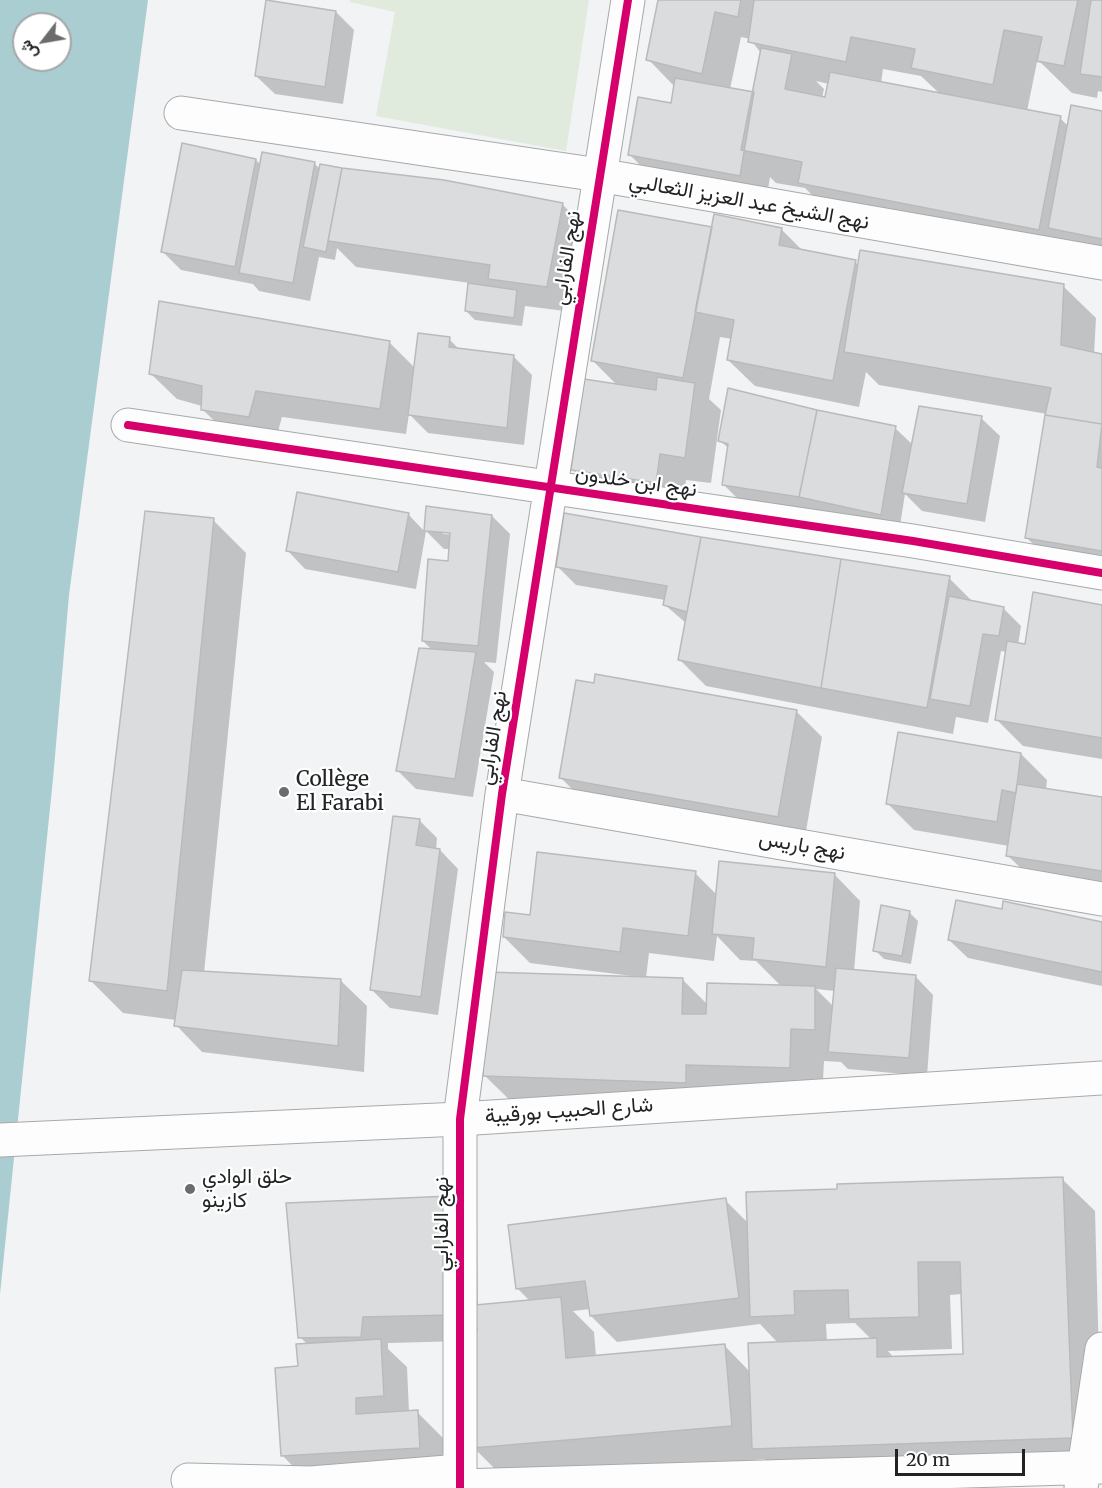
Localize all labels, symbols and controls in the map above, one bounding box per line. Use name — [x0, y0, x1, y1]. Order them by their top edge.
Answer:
north arrow — [12, 12, 72, 72]
text: ش — [15, 37, 42, 64]
street label: نهج الشيخ عبد العزيز الثعالبي — [627, 168, 871, 236]
street label: نهج الفارابي — [547, 209, 587, 307]
street label: نهج ابن خلدون — [574, 461, 698, 503]
street label: نهج الفارابي — [473, 689, 513, 787]
place label: Collège El Farabi — [296, 767, 384, 817]
marker: Collège El Farabi — [277, 785, 291, 799]
street label: نهج باريس — [757, 826, 847, 866]
street label: شارع الحبيب بورقيبة — [484, 1093, 654, 1129]
place label: حلق الوادي كازينو — [202, 1164, 292, 1214]
street label: نهج الفارابي — [429, 1176, 455, 1272]
marker: حلق الوادي كازينو — [183, 1182, 197, 1196]
scale bar — [898, 1437, 1028, 1475]
text: 20 m — [906, 1448, 950, 1471]

